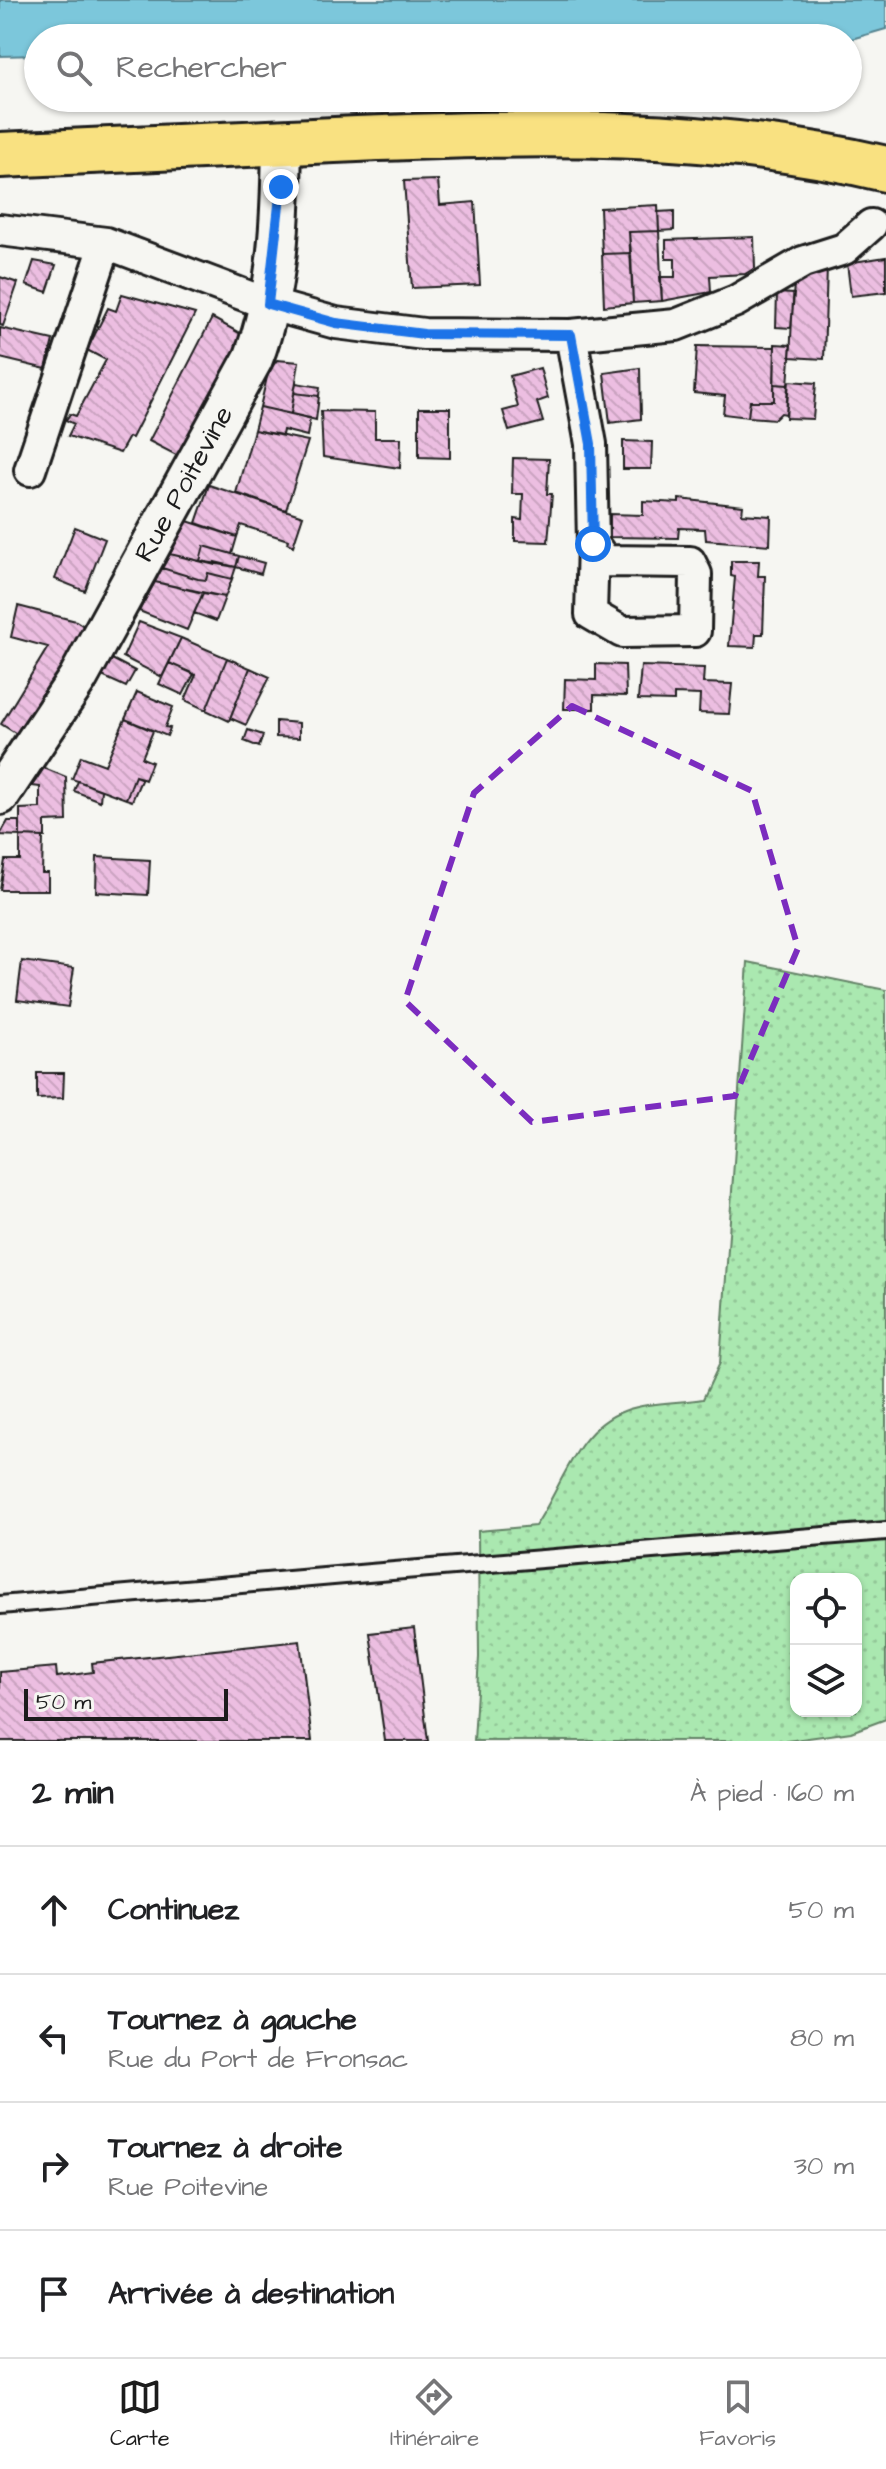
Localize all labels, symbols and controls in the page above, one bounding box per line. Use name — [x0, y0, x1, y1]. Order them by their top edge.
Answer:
search box — [24, 24, 862, 112]
icon: search — [52, 46, 96, 90]
text: Rechercher — [116, 47, 287, 89]
route end — [263, 169, 299, 205]
street label: Rue Poitevine — [125, 399, 243, 569]
route start — [575, 526, 611, 562]
map controls — [790, 1573, 862, 1717]
button: locate — [790, 1573, 862, 1645]
button: layers — [790, 1645, 862, 1717]
scale bar — [24, 1685, 228, 1721]
text: 50 m — [36, 1687, 91, 1718]
text: 2 min — [32, 1769, 114, 1817]
text: À pied · 160 m — [690, 1775, 854, 1811]
icon: ahead — [32, 1888, 76, 1932]
text: Continuez — [108, 1889, 239, 1931]
text: 50 m — [789, 1892, 854, 1928]
text: Tournez à gauche — [108, 1999, 357, 2041]
icon: left — [32, 2016, 76, 2060]
text: 80 m — [790, 2020, 854, 2056]
text: Rue du Port de Fronsac — [108, 2041, 408, 2077]
text: Tournez à droite — [108, 2127, 342, 2169]
icon: right — [32, 2144, 76, 2188]
text: 30 m — [794, 2148, 854, 2184]
text: Rue Poitevine — [108, 2169, 268, 2205]
icon: arrive — [32, 2272, 76, 2316]
text: Arrivée à destination — [108, 2273, 394, 2315]
tab: Carte — [110, 2375, 170, 2454]
tab: Itinéraire — [390, 2375, 479, 2454]
tab: Favoris — [699, 2375, 776, 2454]

